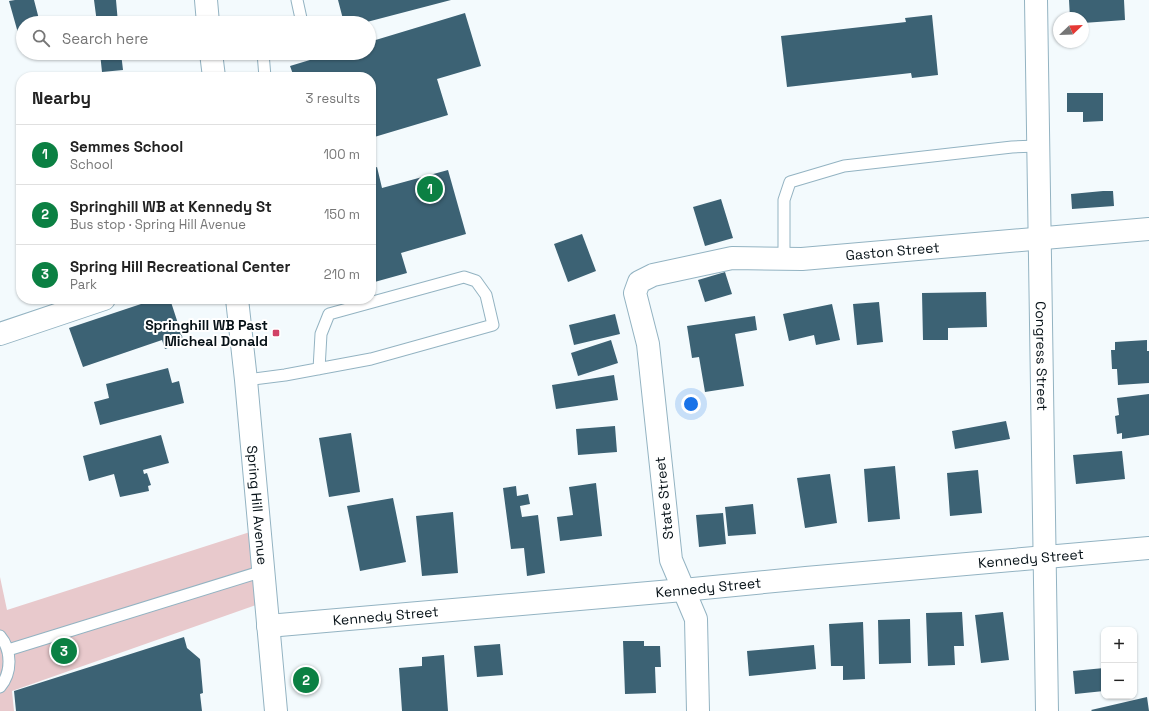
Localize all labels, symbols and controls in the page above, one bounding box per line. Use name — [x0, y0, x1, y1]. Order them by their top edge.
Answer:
north arrow — [1053, 12, 1089, 48]
search box — [16, 16, 376, 60]
icon: search — [30, 27, 52, 49]
text: Search here — [62, 29, 148, 48]
text: Nearby — [32, 87, 91, 109]
text: 3 results — [306, 90, 360, 107]
text: Semmes School — [70, 137, 183, 156]
text: 1 — [42, 146, 48, 163]
text: 100 m — [323, 146, 360, 163]
text: School — [70, 156, 113, 173]
pin: 1 — [417, 174, 443, 204]
text: Springhill WB at Kennedy St — [70, 197, 272, 216]
text: 2 — [41, 206, 49, 223]
text: 150 m — [324, 206, 360, 223]
text: Bus stop · Spring Hill Avenue — [70, 216, 246, 233]
street label: Gaston Street — [845, 238, 940, 264]
text: Spring Hill Recreational Center — [70, 257, 290, 276]
text: 3 — [41, 266, 49, 283]
text: 210 m — [324, 266, 360, 283]
text: Park — [70, 276, 97, 293]
street label: Congress Street — [1032, 301, 1051, 411]
place label: Springhill WB Past Micheal Donald — [145, 316, 268, 350]
marker: Springhill WB Past Micheal Donald — [271, 328, 281, 338]
your location — [681, 394, 701, 414]
street label: Spring Hill Avenue — [243, 444, 272, 566]
street label: State Street — [651, 456, 677, 540]
street label: Kennedy Street — [977, 545, 1085, 572]
street label: Kennedy Street — [655, 573, 762, 601]
street label: Kennedy Street — [332, 602, 439, 629]
map controls — [1101, 627, 1137, 699]
button: + — [1101, 627, 1137, 663]
pin: 3 — [51, 636, 77, 666]
button: − — [1101, 663, 1137, 699]
pin: 2 — [293, 665, 319, 695]

